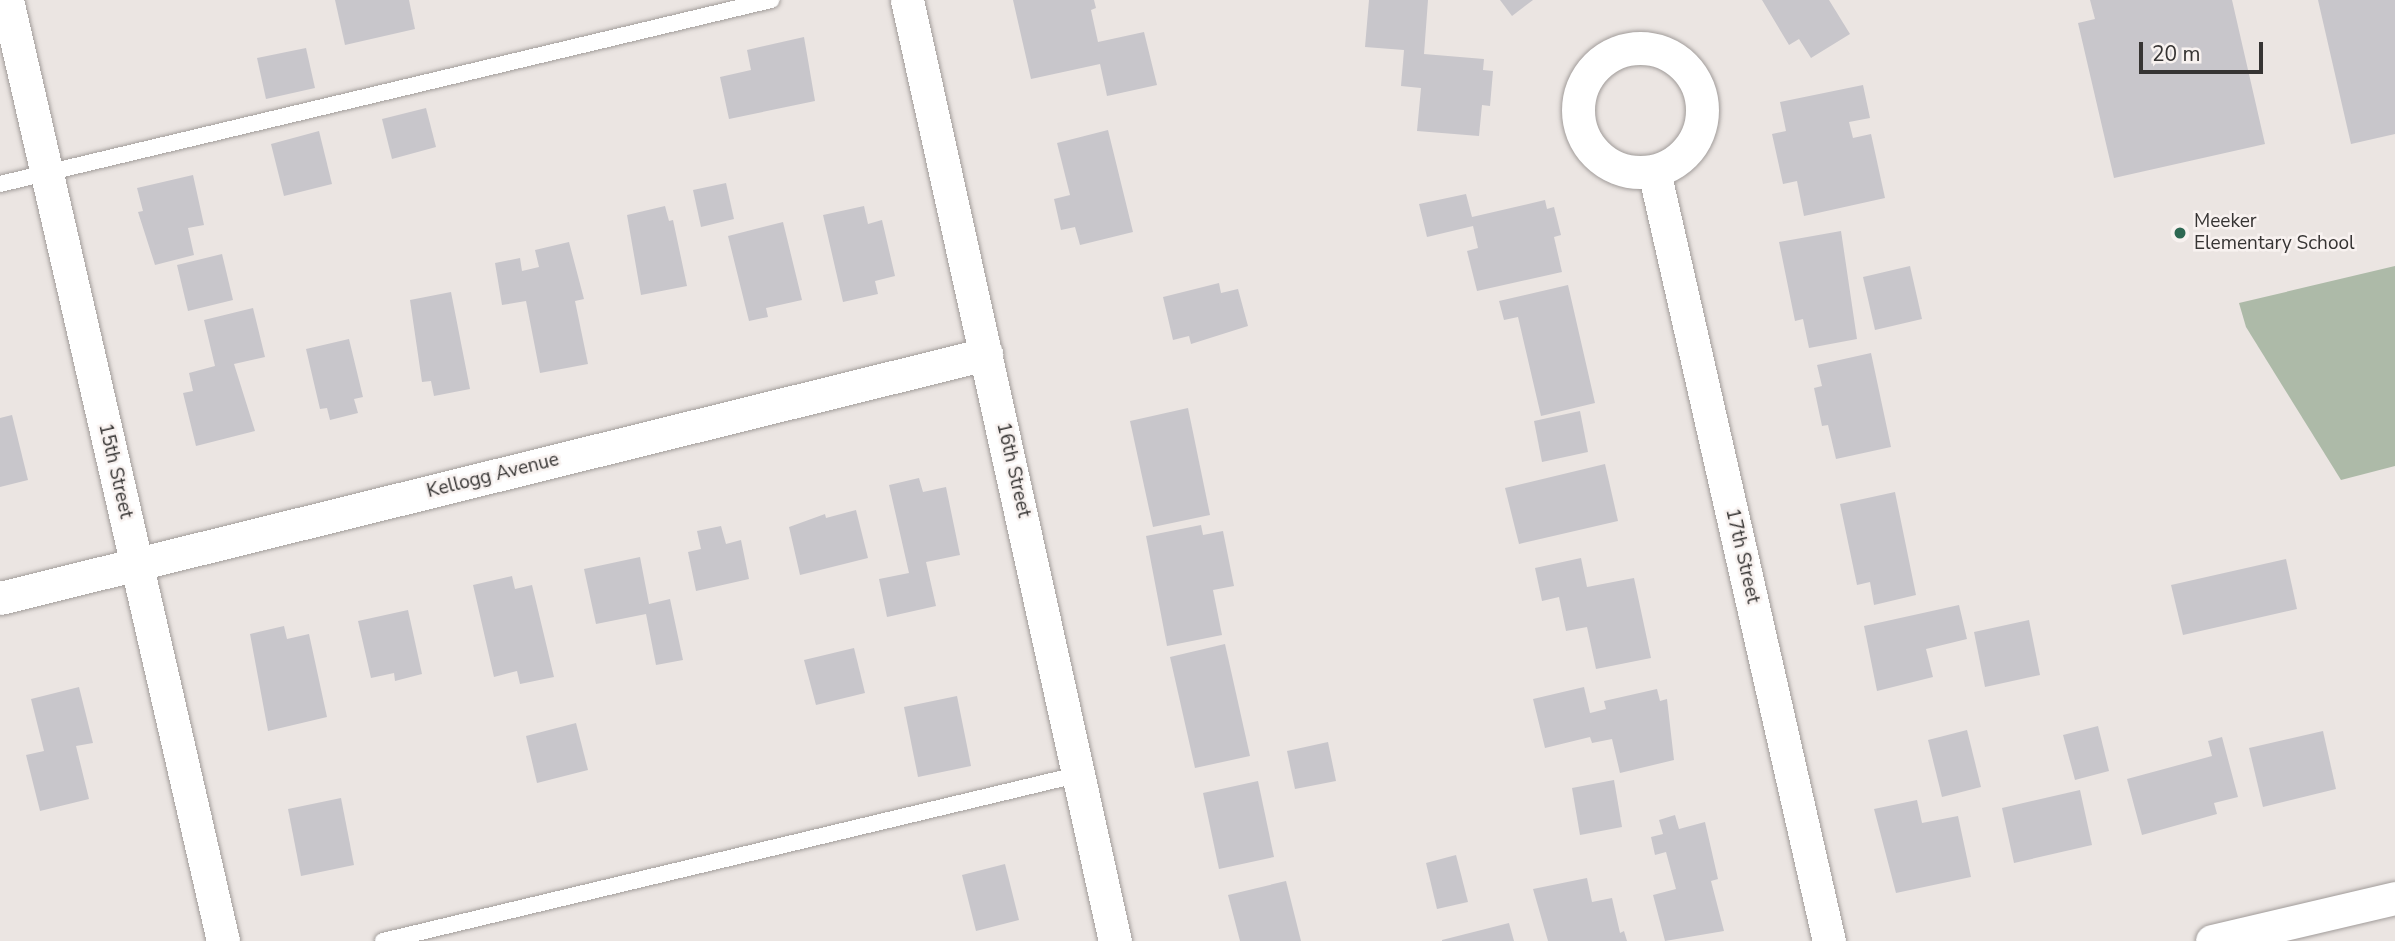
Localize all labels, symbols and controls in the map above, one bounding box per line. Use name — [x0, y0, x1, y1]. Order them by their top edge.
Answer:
scale bar — [2143, 28, 2267, 72]
text: 20 m — [2152, 40, 2201, 68]
place label: Meeker Elementary School — [2194, 211, 2355, 255]
marker: Meeker Elementary School — [2172, 225, 2188, 241]
street label: 16th Street — [991, 420, 1035, 520]
street label: 15th Street — [93, 421, 137, 521]
street label: Kellogg Avenue — [425, 449, 561, 503]
street label: 17th Street — [1720, 506, 1764, 606]

